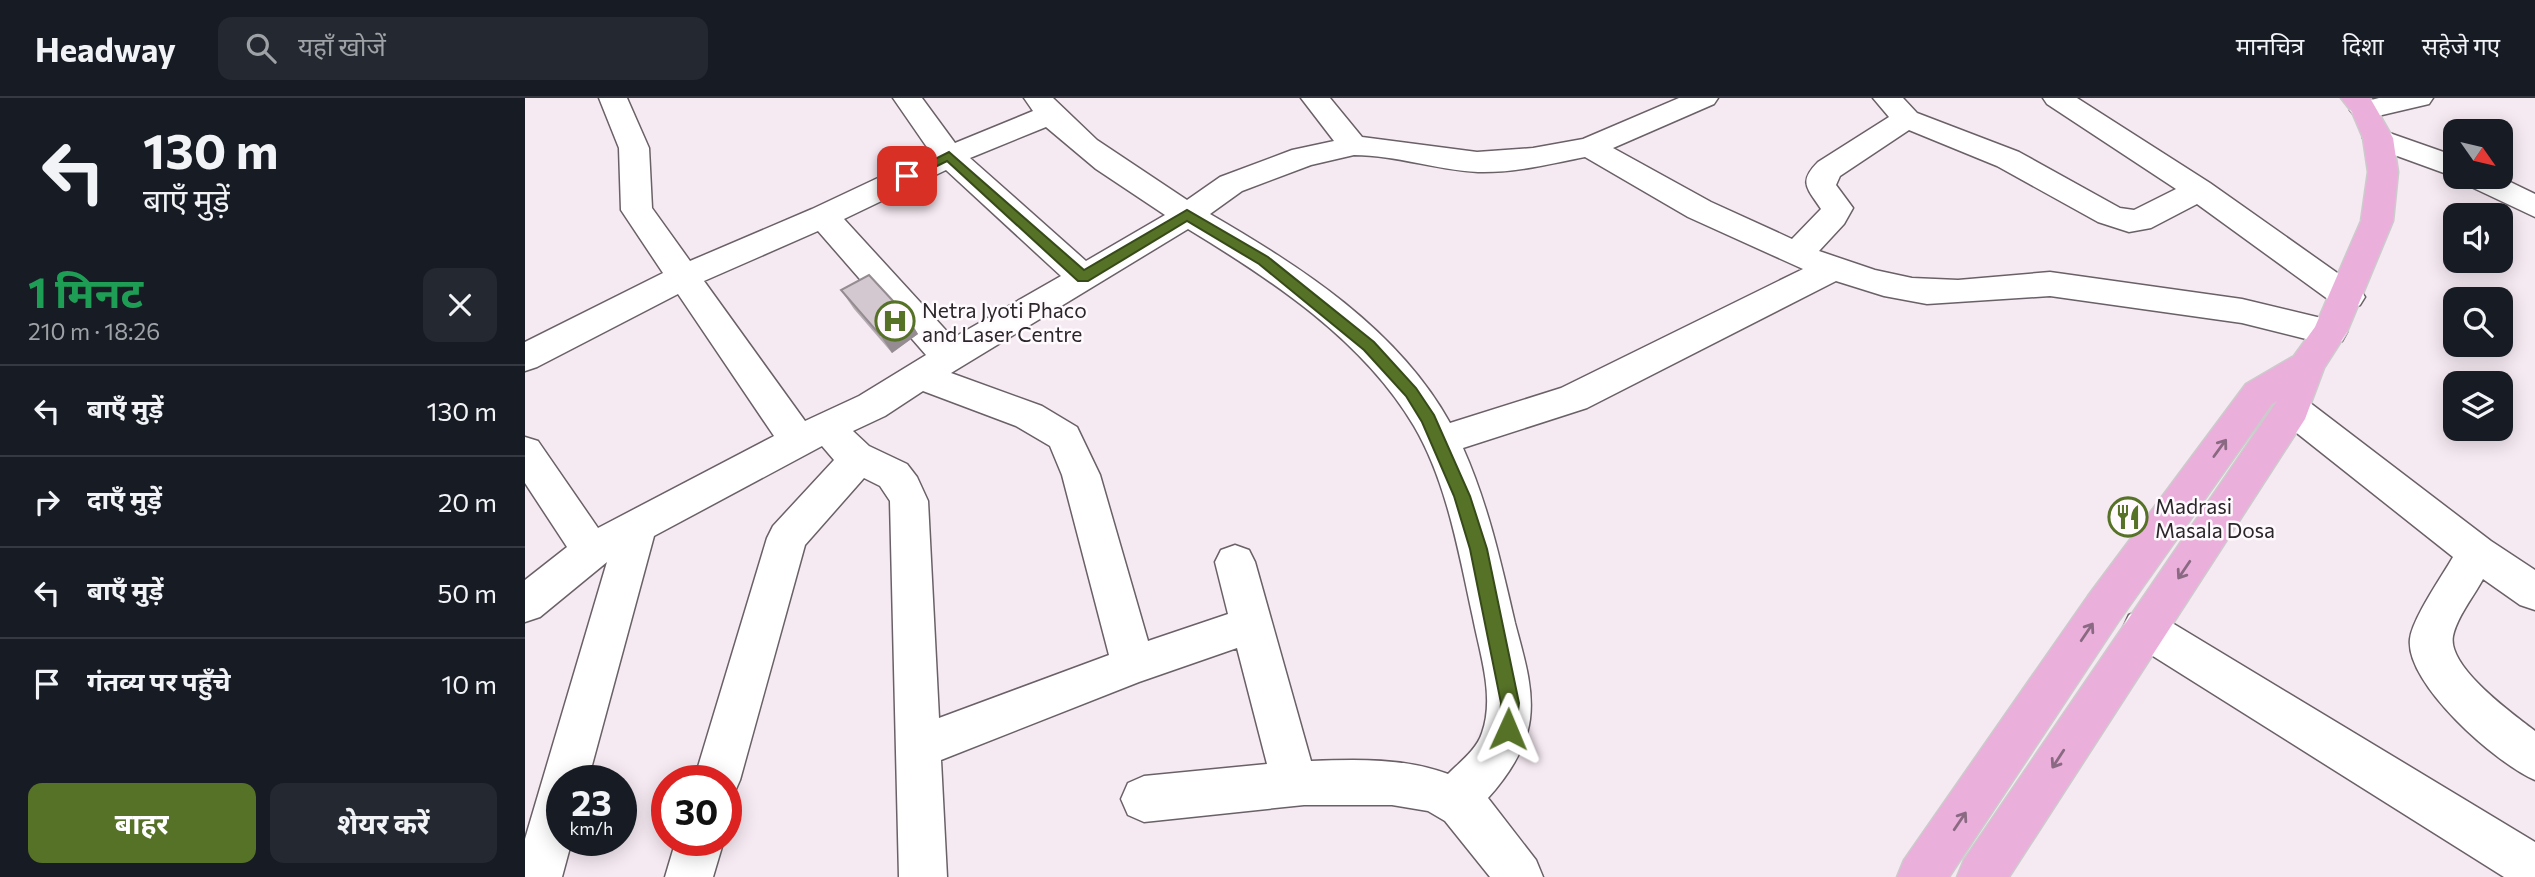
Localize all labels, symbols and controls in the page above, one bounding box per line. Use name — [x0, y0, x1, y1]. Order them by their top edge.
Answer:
search box — [218, 17, 708, 80]
text: Headway — [35, 28, 176, 69]
icon: search — [242, 29, 280, 67]
text: यहाँ खोजें — [298, 30, 386, 61]
text: मानचित्र — [2236, 31, 2304, 60]
text: दिशा — [2342, 31, 2384, 60]
text: सहेजे गए — [2422, 31, 2500, 60]
text: 130 m — [143, 119, 278, 179]
north arrow — [2443, 119, 2513, 189]
map controls — [2443, 119, 2513, 441]
icon: left — [28, 126, 119, 217]
pin — [877, 146, 937, 206]
icon: arrive — [888, 157, 926, 195]
text: बाएँ मुड़ें — [143, 179, 230, 219]
button: sound — [2443, 203, 2513, 273]
text: 1 मिनट — [28, 265, 143, 317]
button: close — [423, 268, 497, 342]
button: search — [2443, 287, 2513, 357]
place label: Netra Jyoti Phaco and Laser Centre — [922, 297, 1087, 346]
hospital icon: Netra Jyoti Phaco and Laser Centre — [874, 300, 916, 342]
text: 210 m · 18:26 — [28, 317, 160, 345]
button: layers — [2443, 371, 2513, 441]
icon: left — [28, 392, 66, 430]
text: बाएँ मुड़ें — [87, 392, 163, 423]
text: 130 m — [426, 395, 497, 426]
one-way arrow — [2212, 438, 2227, 457]
icon: right — [28, 483, 66, 521]
text: दाएँ मुड़ें — [87, 483, 162, 514]
text: 20 m — [438, 486, 497, 517]
place label: Madrasi Masala Dosa — [2155, 493, 2275, 542]
restaurant icon: Madrasi Masala Dosa — [2107, 496, 2149, 538]
one-way arrow — [2177, 559, 2191, 579]
icon: left — [28, 574, 66, 612]
text: बाएँ मुड़ें — [87, 574, 163, 605]
text: 50 m — [437, 577, 497, 608]
one-way arrow — [2080, 623, 2094, 642]
icon: arrive — [28, 665, 66, 703]
text: गंतव्य पर पहुँचे — [87, 665, 231, 696]
text: 10 m — [441, 668, 497, 699]
position arrow — [1471, 692, 1545, 766]
one-way arrow — [2051, 749, 2065, 768]
speed limit sign: 30 — [651, 765, 742, 856]
text: 23 — [571, 780, 612, 823]
button: बाहर — [28, 783, 256, 863]
button: शेयर करें — [270, 783, 497, 863]
one-way arrow — [1953, 811, 1967, 831]
text: km/h — [570, 817, 613, 839]

